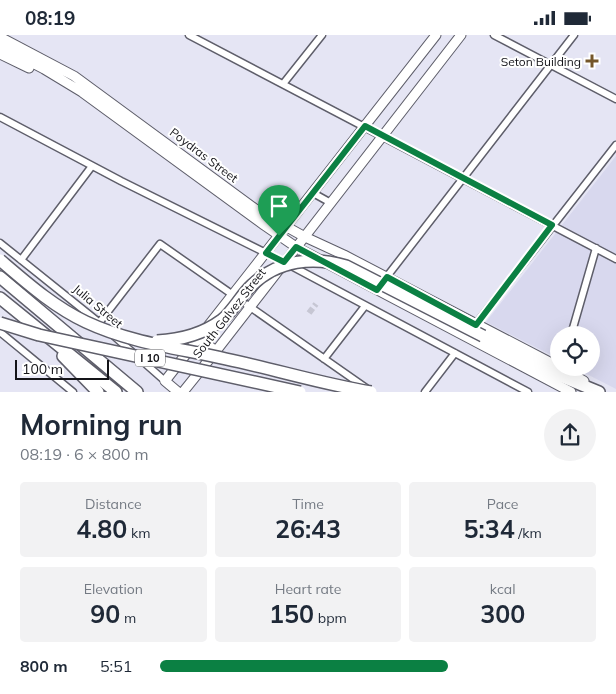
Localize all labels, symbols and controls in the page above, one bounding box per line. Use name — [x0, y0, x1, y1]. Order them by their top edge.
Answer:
text: 08:19 — [25, 6, 75, 30]
place label: Seton Building — [501, 54, 581, 69]
marker: Seton Building — [585, 54, 599, 68]
street label: Poydras Street — [167, 124, 241, 186]
pin — [258, 185, 300, 236]
icon: arrive — [265, 192, 293, 220]
street label: South Galvez Street — [189, 265, 269, 361]
street label: Julia Street — [70, 281, 126, 331]
map controls — [550, 326, 600, 376]
button: locate — [550, 326, 600, 376]
road number: I 10 — [135, 349, 165, 367]
scale bar — [15, 357, 109, 380]
text: 100 m — [22, 360, 63, 378]
text: Morning run — [20, 407, 183, 442]
button: share — [544, 409, 596, 461]
text: 08:19 · 6 × 800 m — [20, 444, 149, 464]
text: Distance — [85, 495, 142, 513]
text: Time — [292, 495, 324, 513]
text: Pace — [487, 495, 518, 513]
text: 4.80 — [76, 513, 127, 544]
text: 26:43 — [275, 513, 341, 544]
text: 5:34 — [464, 513, 515, 544]
text: km — [127, 524, 151, 542]
text: /km — [515, 524, 542, 542]
text: Elevation — [84, 580, 143, 598]
text: Heart rate — [275, 580, 341, 598]
text: kcal — [490, 580, 515, 598]
text: 90 — [90, 598, 120, 629]
text: 150 — [269, 598, 314, 629]
text: 300 — [480, 598, 525, 629]
text: m — [120, 609, 136, 627]
text: bpm — [314, 609, 347, 627]
text: 800 m — [20, 656, 68, 676]
text: 5:51 — [100, 656, 132, 676]

